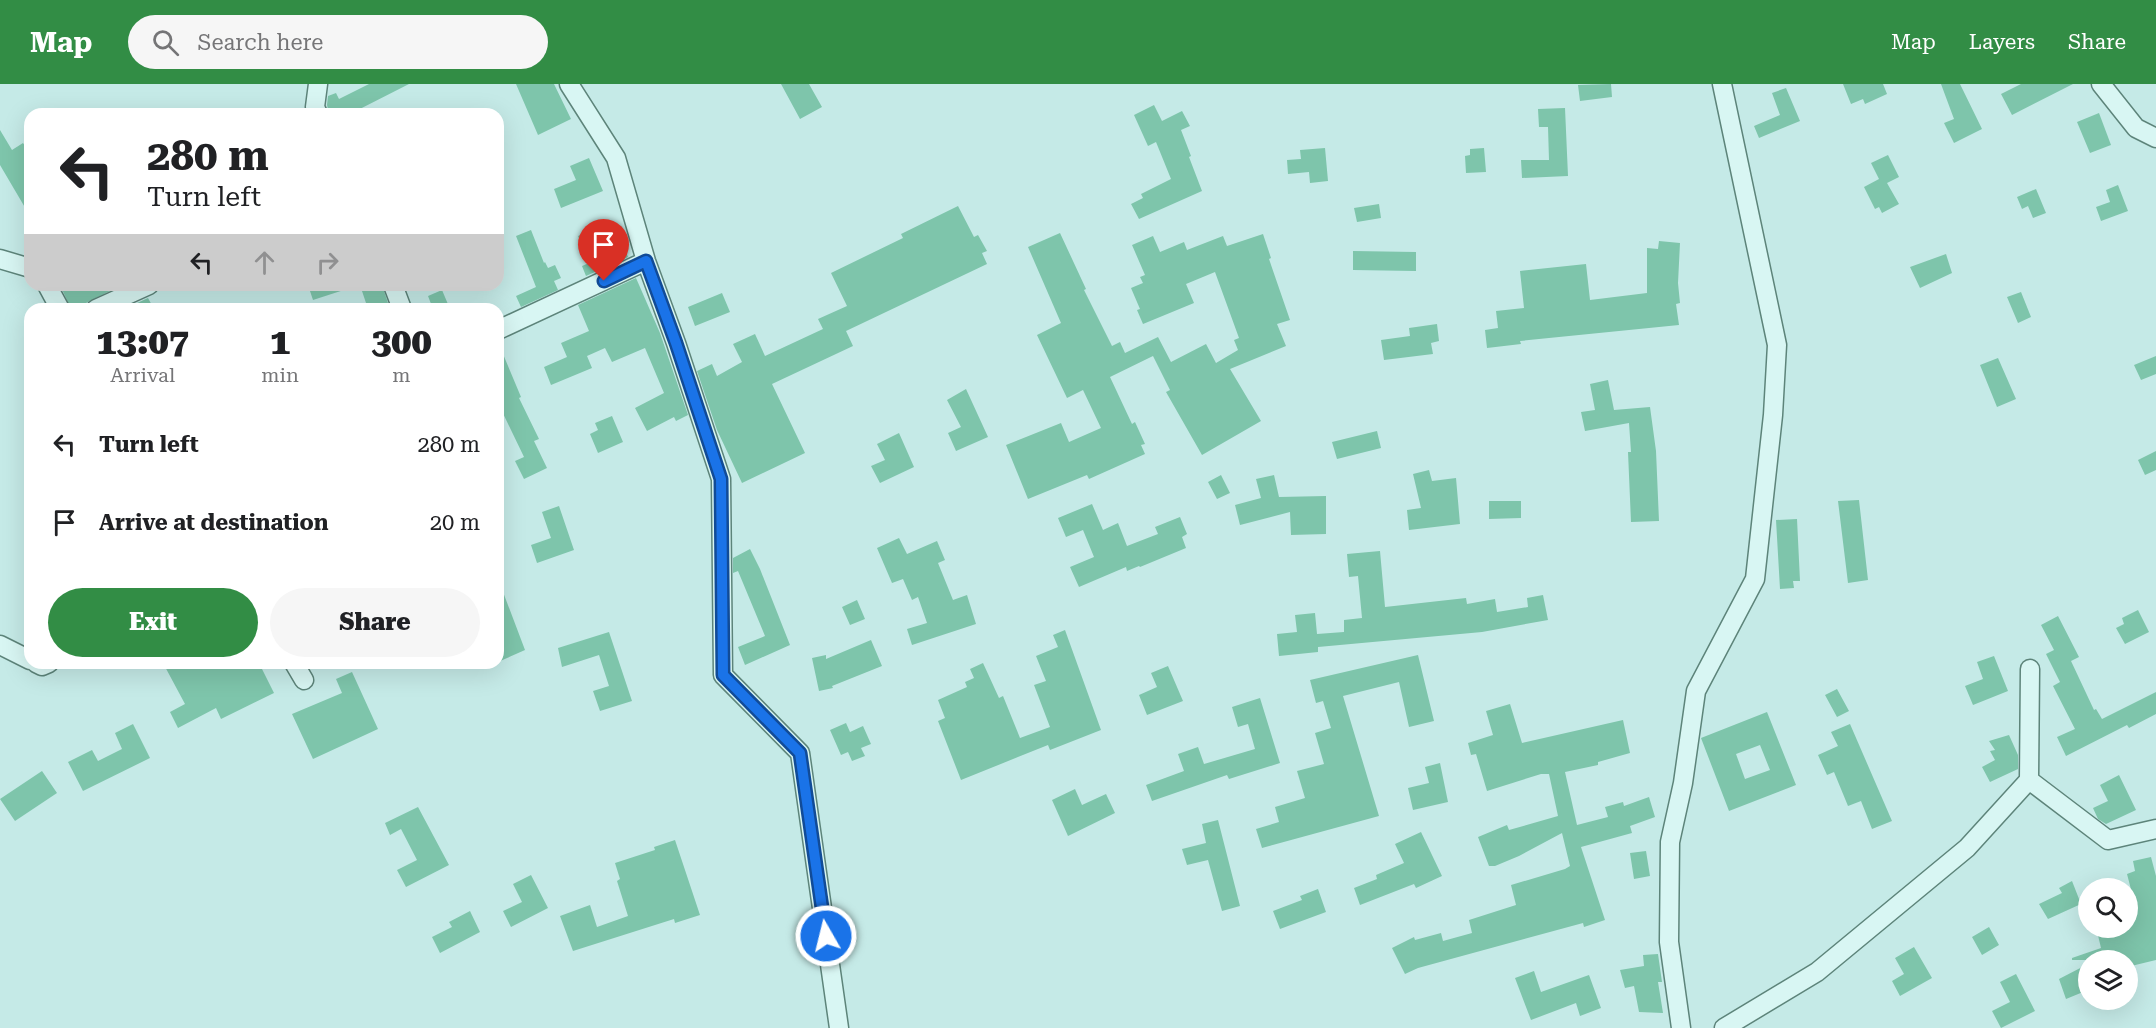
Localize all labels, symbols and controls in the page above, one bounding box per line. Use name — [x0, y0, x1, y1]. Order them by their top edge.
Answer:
search box — [128, 15, 548, 69]
text: Map — [30, 26, 92, 59]
icon: search — [149, 26, 182, 59]
text: Search here — [197, 30, 323, 55]
text: Map — [1891, 30, 1936, 54]
text: Layers — [1969, 30, 2035, 54]
text: Share — [2068, 30, 2126, 54]
text: 280 m — [147, 131, 269, 180]
icon: left — [48, 132, 126, 210]
text: Turn left — [147, 181, 261, 213]
pin — [578, 219, 629, 281]
icon: arrive — [587, 228, 620, 261]
icon: left — [185, 246, 218, 279]
icon: ahead — [248, 246, 281, 279]
icon: right — [311, 246, 344, 279]
text: 13:07 — [96, 321, 189, 363]
text: 1 — [270, 321, 290, 363]
text: 300 — [371, 321, 432, 363]
text: Arrival — [110, 363, 175, 387]
text: min — [261, 363, 299, 387]
text: m — [392, 363, 411, 387]
icon: left — [48, 428, 81, 461]
text: Turn left — [99, 432, 199, 457]
text: 280 m — [417, 432, 480, 457]
icon: arrive — [48, 506, 81, 539]
text: Arrive at destination — [99, 510, 328, 535]
text: 20 m — [430, 510, 480, 535]
button: Exit — [48, 588, 258, 657]
button: Share — [270, 588, 480, 657]
map controls — [2078, 878, 2138, 1010]
button: search — [2078, 878, 2138, 938]
position arrow — [794, 904, 858, 968]
button: layers — [2078, 950, 2138, 1010]

